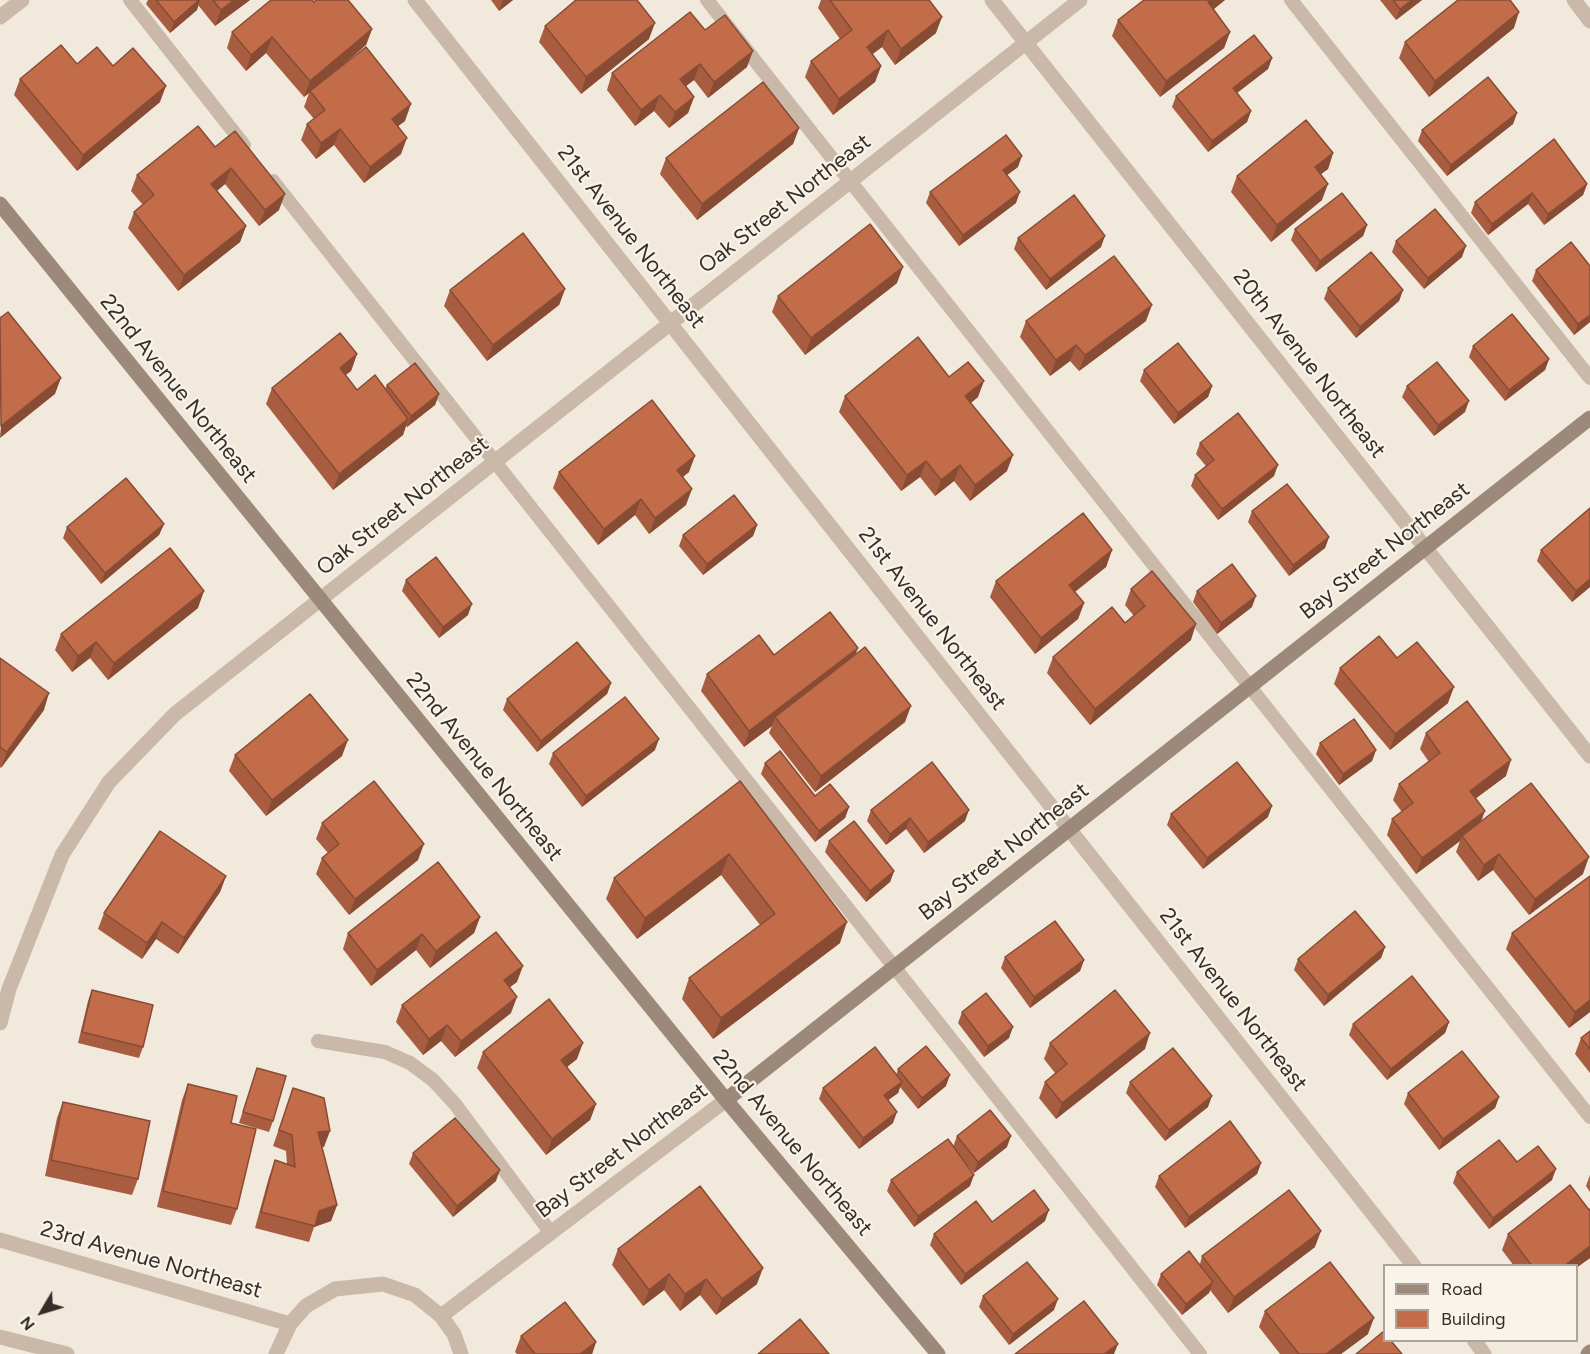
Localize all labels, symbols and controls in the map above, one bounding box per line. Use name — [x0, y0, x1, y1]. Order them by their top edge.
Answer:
street label: Oak Street Northeast — [694, 129, 876, 279]
street label: 21st Avenue Northeast — [551, 140, 711, 334]
street label: 20th Avenue Northeast — [1227, 265, 1391, 463]
street label: 22nd Avenue Northeast — [94, 290, 262, 488]
street label: Oak Street Northeast — [312, 431, 494, 581]
street label: Bay Street Northeast — [1295, 477, 1475, 625]
street label: 21st Avenue Northeast — [852, 522, 1012, 716]
street label: 22nd Avenue Northeast — [400, 668, 568, 866]
street label: Bay Street Northeast — [914, 778, 1094, 926]
street label: 21st Avenue Northeast — [1153, 903, 1313, 1097]
street label: 22nd Avenue Northeast — [706, 1045, 878, 1241]
street label: Bay Street Northeast — [531, 1078, 713, 1224]
street label: 23rd Avenue Northeast — [37, 1216, 265, 1304]
legend — [1383, 1264, 1578, 1342]
text: Road — [1441, 1278, 1482, 1300]
north arrow — [12, 1282, 72, 1342]
text: Building — [1441, 1308, 1506, 1330]
text: N — [16, 1313, 39, 1334]

